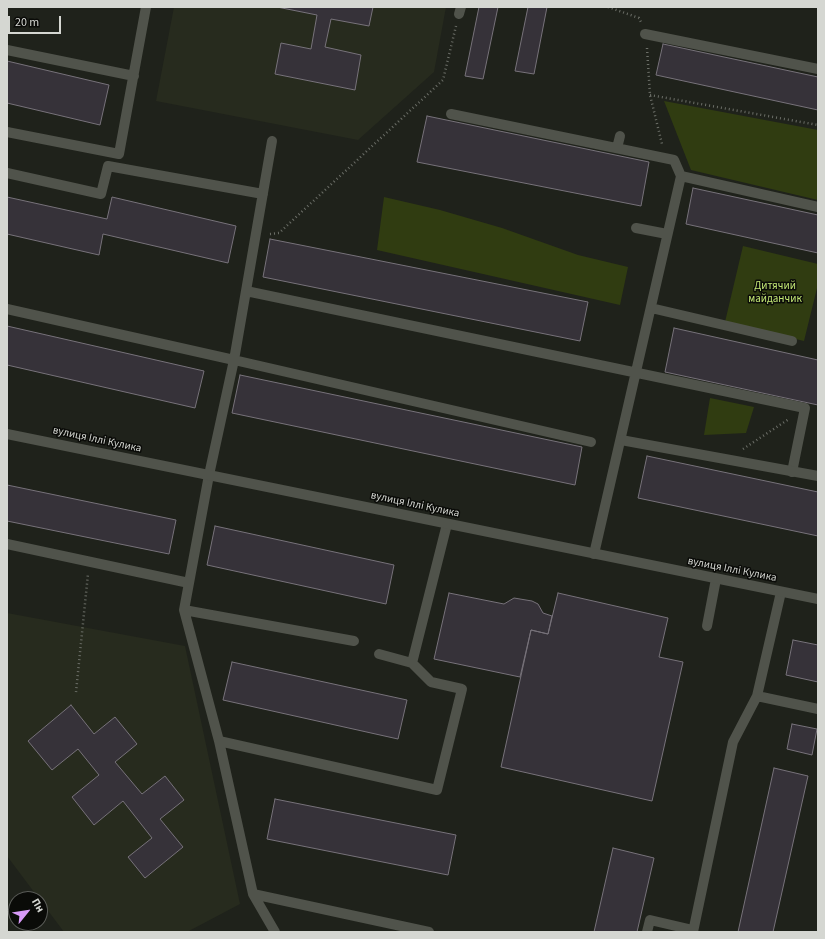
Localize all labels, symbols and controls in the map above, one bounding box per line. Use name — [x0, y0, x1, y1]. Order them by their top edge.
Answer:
scale bar — [10, 8, 63, 34]
text: 20 m — [15, 14, 39, 31]
park label: Дитячий майданчик — [748, 280, 802, 306]
street label: вулиця Іллі Кулика — [51, 424, 143, 456]
street label: вулиця Іллі Кулика — [369, 489, 461, 521]
street label: вулиця Іллі Кулика — [686, 555, 778, 585]
north arrow — [8, 891, 48, 931]
text: Пн — [28, 896, 48, 915]

